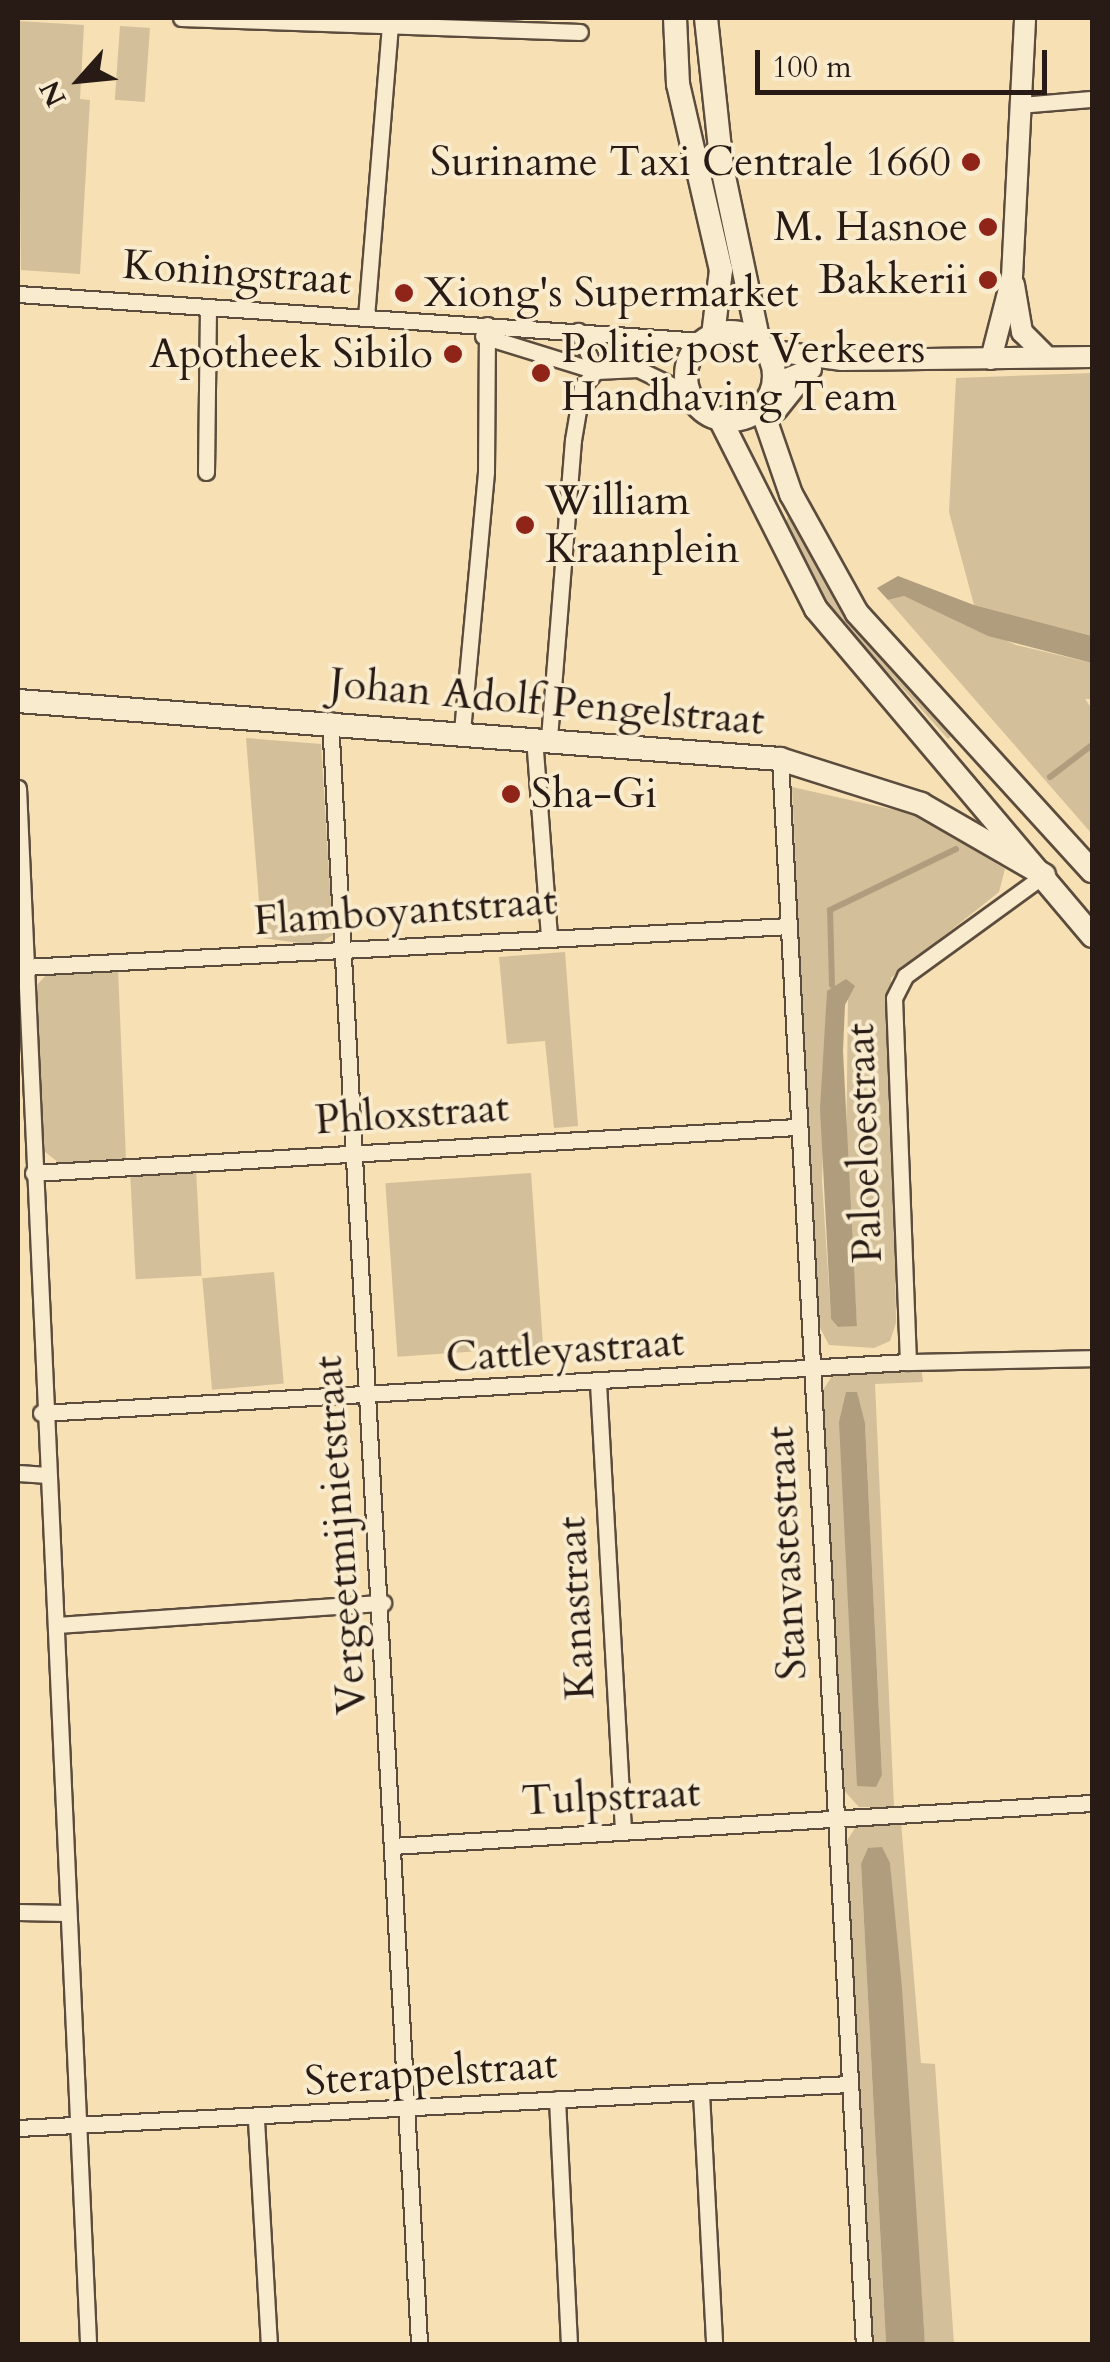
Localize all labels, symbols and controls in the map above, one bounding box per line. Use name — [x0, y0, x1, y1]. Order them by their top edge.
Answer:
north arrow — [30, 30, 130, 130]
scale bar — [760, 30, 1052, 92]
text: 100 m — [772, 47, 852, 88]
text: N — [31, 74, 76, 113]
place label: Suriname Taxi Centrale 1660 — [430, 137, 951, 187]
marker: Suriname Taxi Centrale 1660 — [960, 151, 982, 173]
place label: M. Hasnoe — [774, 202, 968, 252]
marker: M. Hasnoe — [977, 216, 999, 238]
street label: Koningstraat — [121, 240, 353, 306]
place label: Bakkerii — [818, 255, 968, 305]
place label: Xiong's Supermarket — [424, 268, 798, 318]
marker: Bakkerii — [977, 269, 999, 291]
marker: Xiong's Supermarket — [393, 282, 415, 304]
place label: Politie post Verkeers Handhaving Team — [561, 324, 925, 422]
place label: Apotheek Sibilo — [149, 329, 433, 379]
marker: Apotheek Sibilo — [442, 343, 464, 365]
marker: Politie post Verkeers Handhaving Team — [530, 362, 552, 384]
place label: William Kraanplein — [545, 476, 740, 574]
marker: William Kraanplein — [514, 514, 536, 536]
street label: Johan Adolf Pengelstraat — [328, 658, 766, 746]
place label: Sha-Gi — [531, 769, 657, 819]
marker: Sha-Gi — [500, 783, 522, 805]
street label: Flamboyantstraat — [252, 875, 558, 947]
street label: Paloeloestraat — [835, 1022, 893, 1264]
street label: Phloxstraat — [313, 1082, 511, 1146]
street label: Cattleyastraat — [444, 1317, 686, 1383]
street label: Vergeetmijnietstraat — [302, 1354, 378, 1716]
street label: Stanvastestraat — [754, 1425, 818, 1681]
street label: Kanastraat — [546, 1515, 606, 1701]
street label: Tulpstraat — [520, 1767, 702, 1827]
street label: Sterappelstraat — [303, 2039, 559, 2107]

